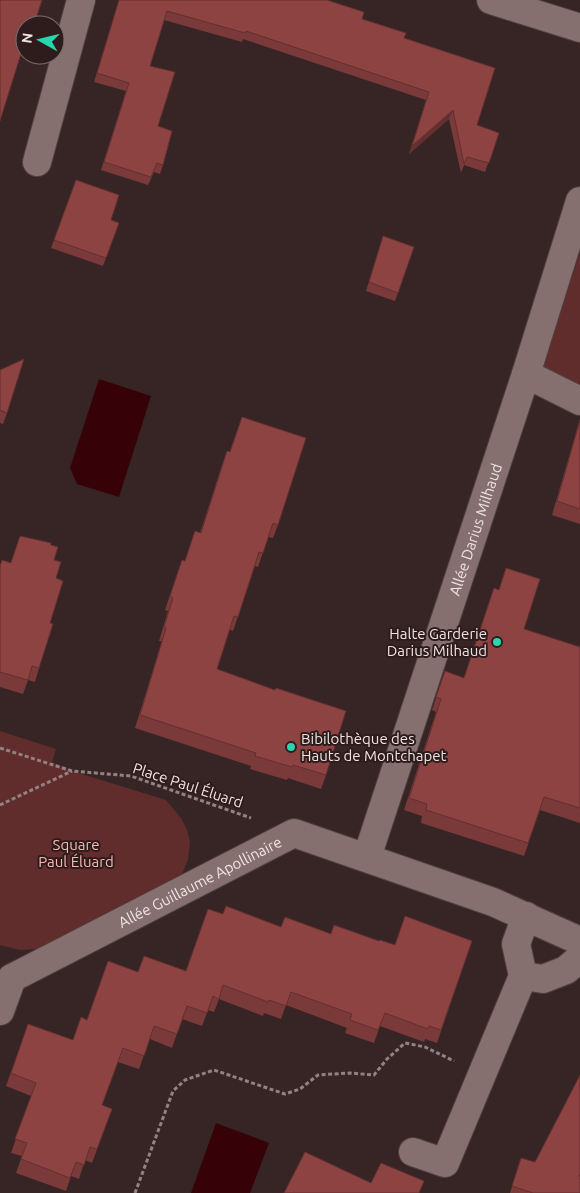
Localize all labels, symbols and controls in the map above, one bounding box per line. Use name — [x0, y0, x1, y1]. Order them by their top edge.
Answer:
north arrow — [15, 15, 65, 65]
text: N — [18, 32, 36, 44]
street label: Allée Darius Milhaud — [445, 461, 505, 598]
place label: Halte Garderie Darius Milhaud — [387, 625, 487, 659]
marker: Halte Garderie Darius Milhaud — [491, 636, 503, 648]
place label: Bibilothèque des Hauts de Montchapet — [301, 730, 447, 764]
marker: Bibilothèque des Hauts de Montchapet — [285, 741, 297, 753]
street label: Place Paul Éluard — [131, 759, 245, 811]
street label: Allée Guillaume Apollinaire — [115, 832, 284, 931]
park label: Square Paul Éluard — [38, 836, 114, 870]

